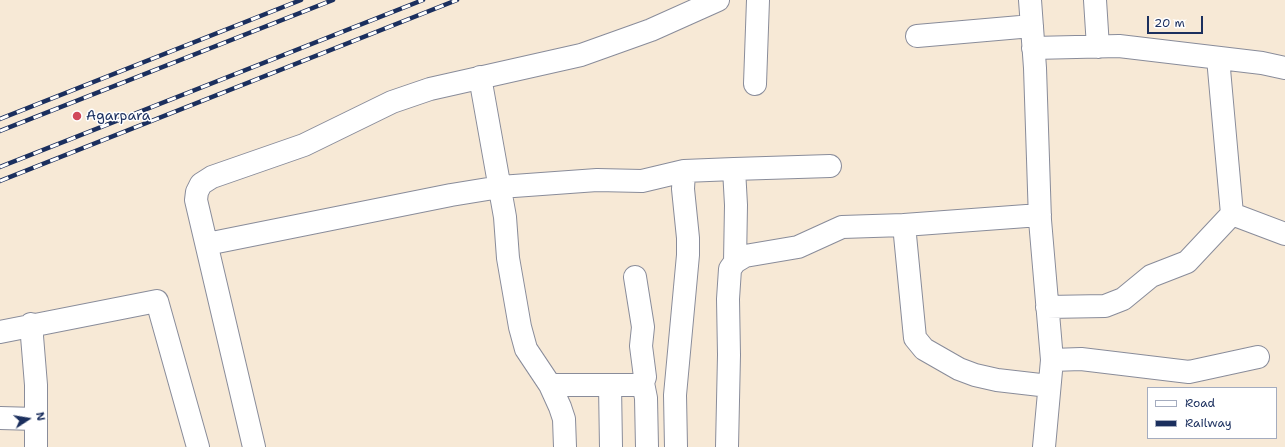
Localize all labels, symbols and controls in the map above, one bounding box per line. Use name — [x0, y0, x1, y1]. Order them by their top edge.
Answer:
scale bar — [1149, 8, 1205, 34]
text: 20 m — [1154, 15, 1185, 31]
place label: Agarpara — [86, 108, 150, 124]
marker: Agarpara — [71, 110, 83, 122]
legend — [1147, 387, 1277, 439]
text: Road — [1185, 395, 1215, 411]
north arrow — [8, 399, 48, 439]
text: N — [32, 411, 48, 422]
text: Railway — [1185, 415, 1232, 431]

